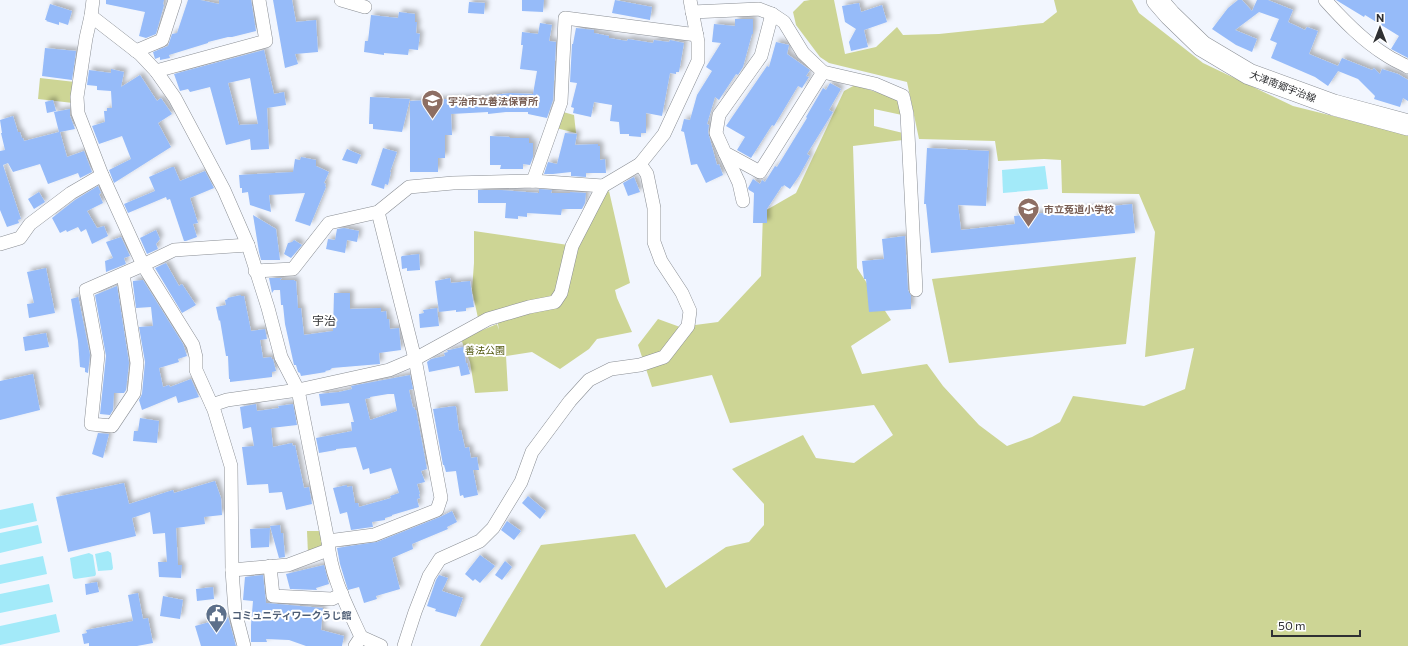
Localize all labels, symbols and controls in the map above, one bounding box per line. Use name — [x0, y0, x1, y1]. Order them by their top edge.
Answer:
north arrow — [1360, 8, 1400, 48]
text: N — [1376, 11, 1384, 24]
street label: 大津南郷宇治線 — [1248, 68, 1318, 104]
school or university icon: 宇治市立善法保育所 — [419, 88, 445, 121]
place label: 宇治市立善法保育所 — [448, 95, 538, 107]
school or university icon: 市立菟道小学校 — [1015, 196, 1041, 229]
place label: 市立菟道小学校 — [1044, 203, 1114, 215]
district label: 宇治 — [312, 313, 336, 327]
park label: 善法公園 — [465, 344, 505, 356]
public building icon: コミュニティワークうじ館 — [204, 602, 230, 635]
place label: コミュニティワークうじ館 — [232, 609, 351, 621]
scale bar — [1272, 612, 1360, 638]
text: 50 m — [1278, 618, 1306, 632]

